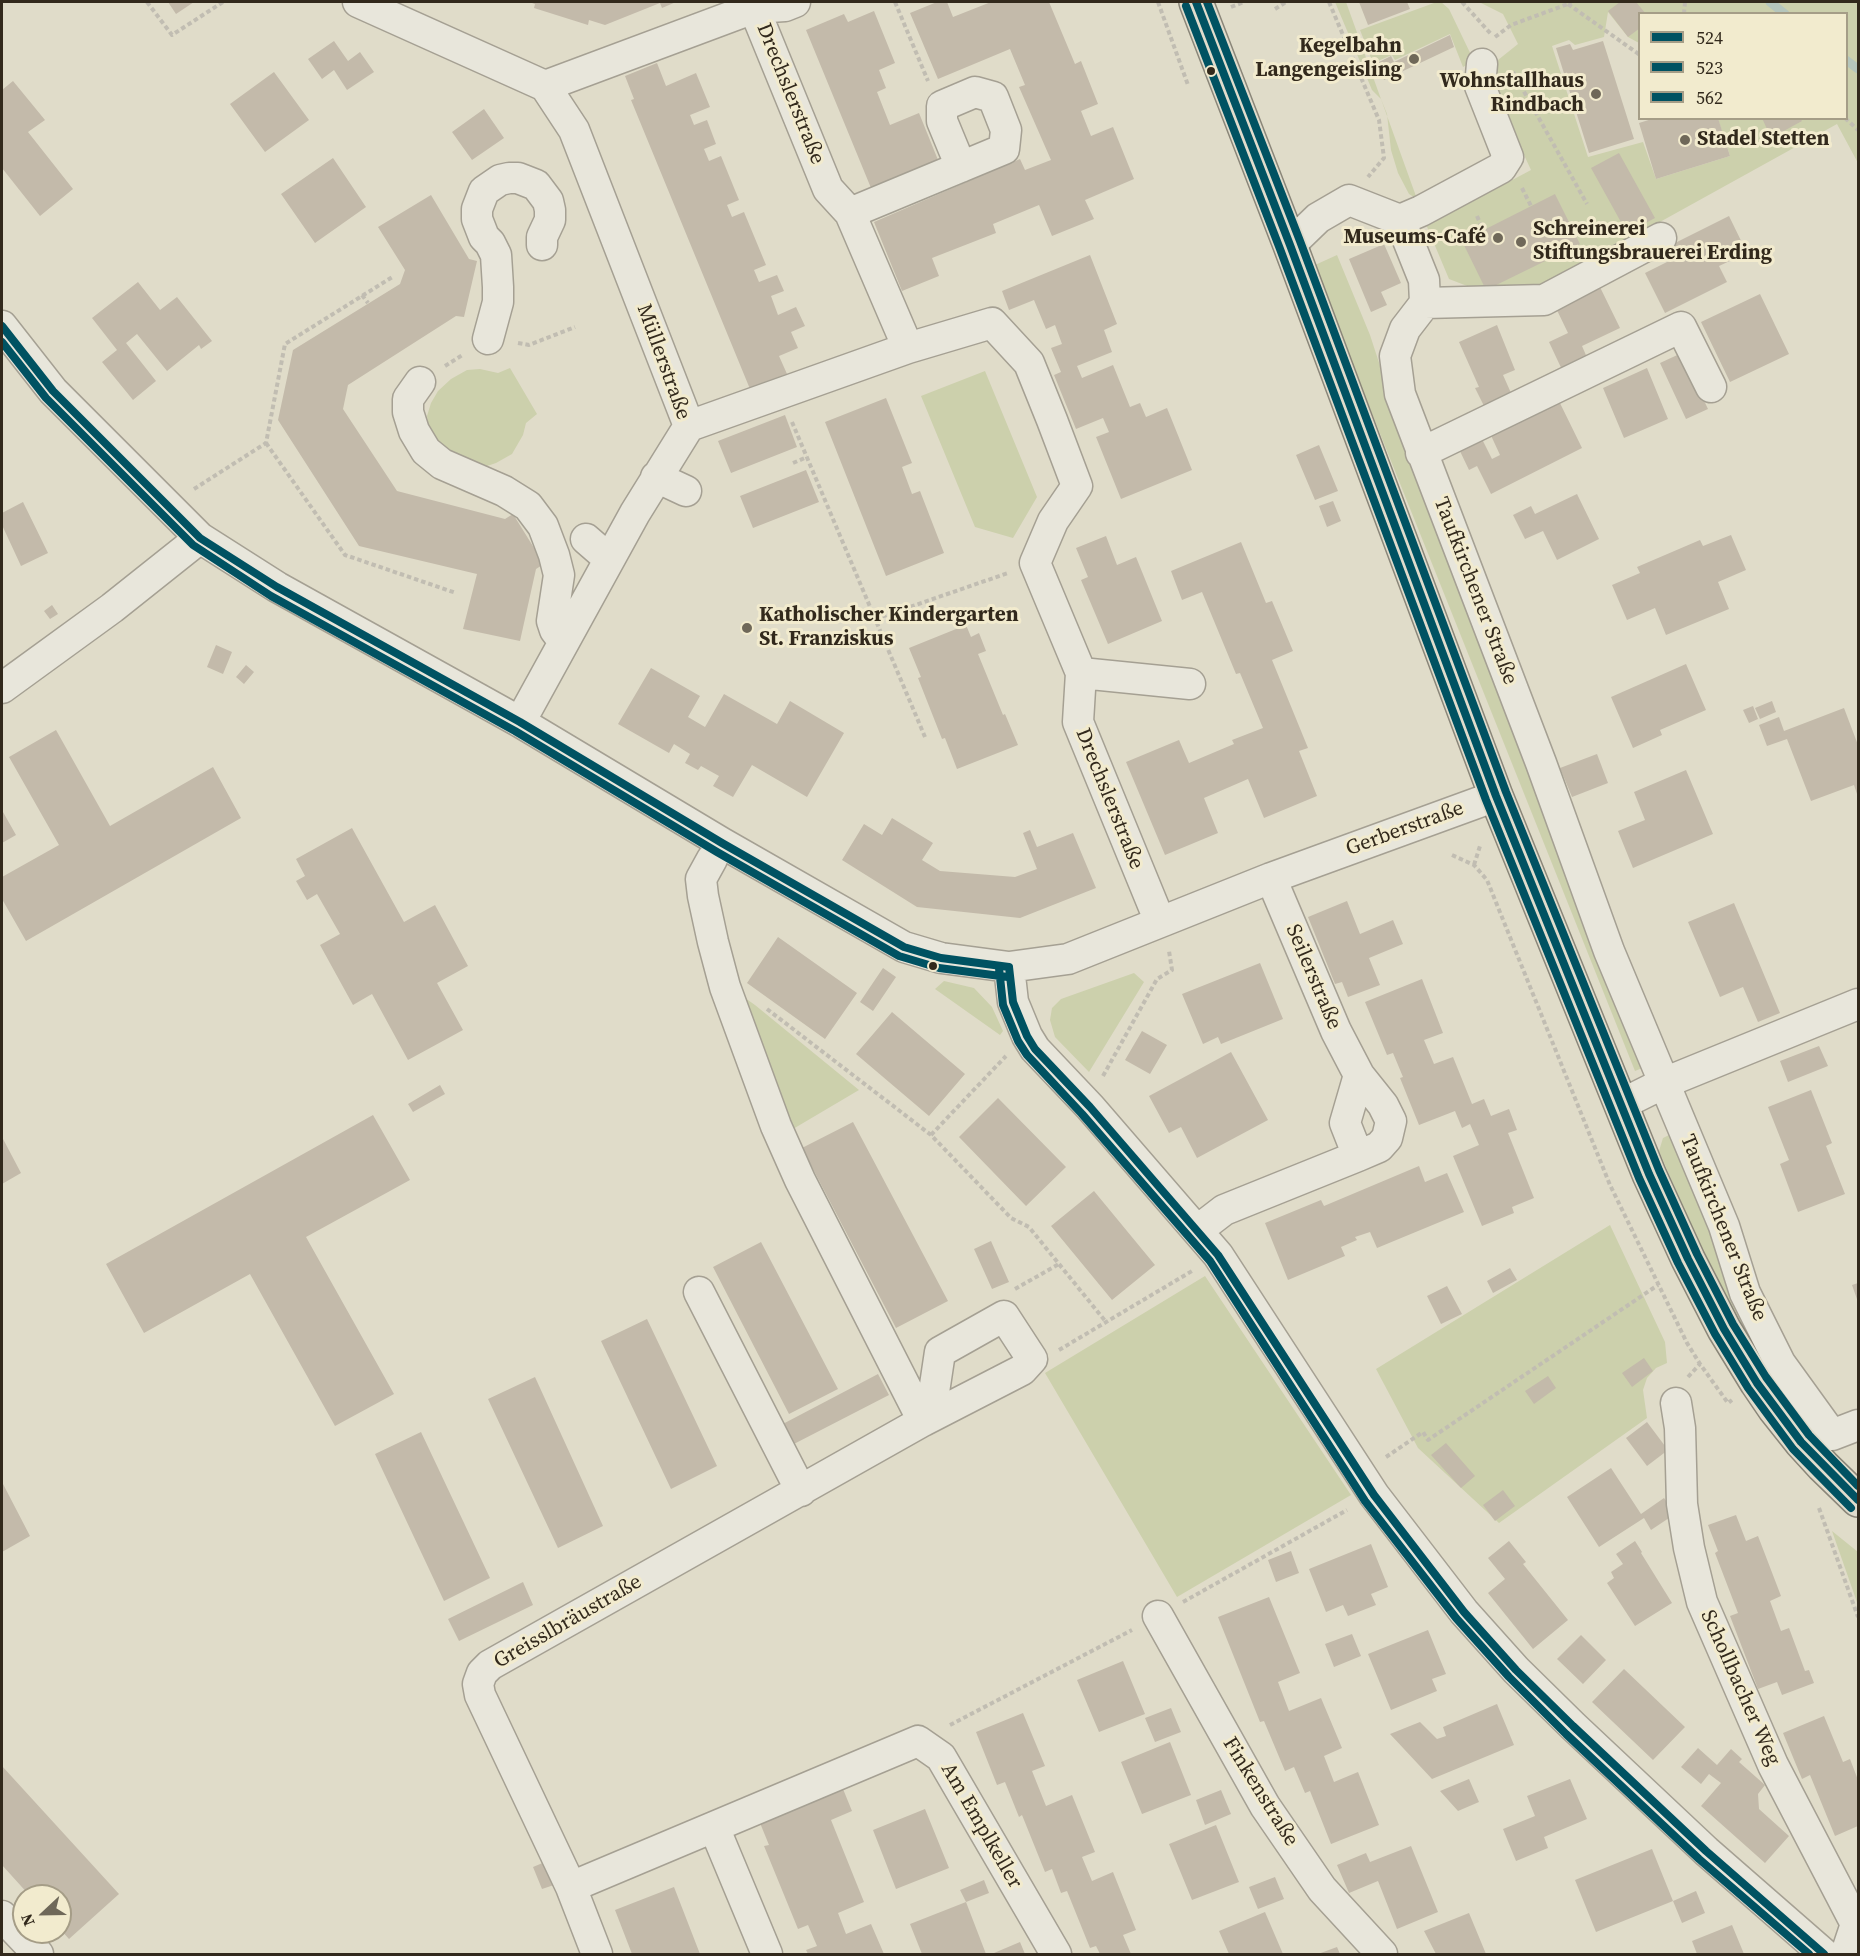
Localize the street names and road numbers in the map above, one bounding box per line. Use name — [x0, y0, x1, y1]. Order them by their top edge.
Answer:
street label: Drechslerstraße — [750, 20, 830, 168]
street label: Müllerstraße — [630, 301, 696, 423]
street label: Taufkirchener Straße — [1428, 494, 1522, 688]
street label: Drechslerstraße — [1069, 725, 1149, 873]
street label: Gerberstraße — [1343, 796, 1467, 862]
street label: Seilerstraße — [1280, 921, 1346, 1033]
street label: Taufkirchener Straße — [1674, 1131, 1772, 1325]
street label: Greisslbräustraße — [490, 1569, 646, 1675]
street label: Schollbacher Weg — [1694, 1606, 1786, 1770]
street label: Finkenstraße — [1217, 1733, 1303, 1851]
street label: Am Emplkeller — [935, 1759, 1027, 1893]

